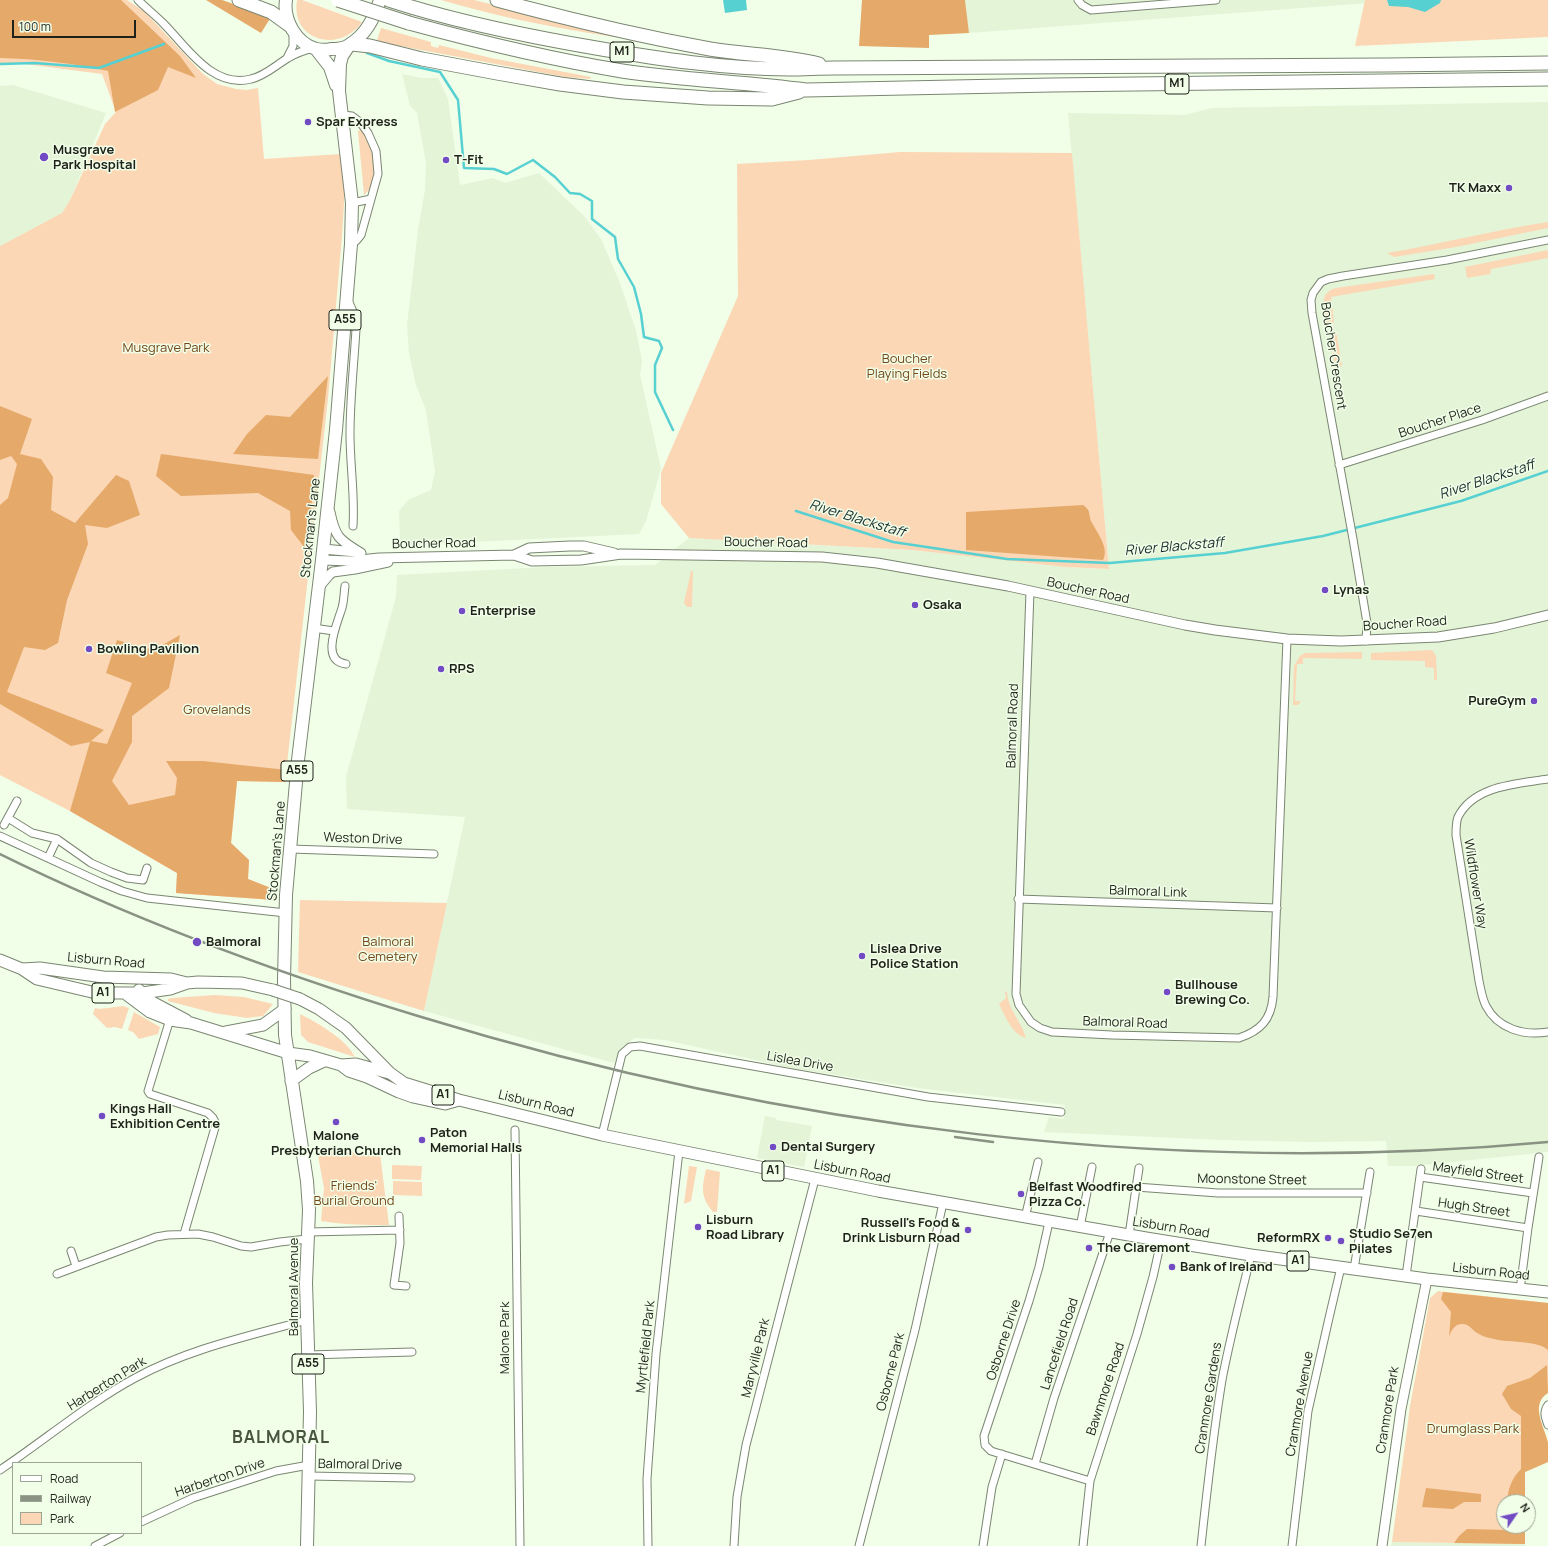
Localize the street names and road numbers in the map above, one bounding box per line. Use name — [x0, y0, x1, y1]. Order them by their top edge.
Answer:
road number: M1 — [610, 42, 634, 62]
road number: M1 — [1165, 74, 1189, 94]
street label: Boucher Crescent — [1317, 301, 1349, 411]
road number: A55 — [329, 310, 361, 330]
street label: Boucher Place — [1397, 400, 1483, 442]
street label: Stockman's Lane — [298, 477, 324, 579]
street label: Boucher Road — [724, 534, 808, 552]
street label: Boucher Road — [392, 535, 476, 553]
street label: Boucher Road — [1045, 575, 1131, 607]
street label: Boucher Road — [1363, 613, 1447, 635]
street label: Balmoral Road — [1004, 683, 1022, 769]
road number: A55 — [281, 761, 313, 781]
street label: Stockman's Lane — [265, 800, 289, 902]
street label: Weston Drive — [323, 830, 403, 848]
street label: Wildflower Way — [1460, 838, 1490, 930]
street label: Balmoral Link — [1109, 883, 1187, 901]
street label: Lisburn Road — [67, 950, 145, 972]
road number: A1 — [92, 983, 114, 1003]
street label: Balmoral Road — [1082, 1014, 1168, 1032]
street label: Lislea Drive — [766, 1048, 834, 1076]
road number: A1 — [432, 1085, 454, 1105]
street label: Lisburn Road — [496, 1087, 576, 1121]
street label: Lisburn Road — [812, 1157, 892, 1187]
street label: Mayfield Street — [1432, 1159, 1524, 1187]
road number: A1 — [762, 1161, 784, 1181]
street label: Moonstone Street — [1197, 1171, 1307, 1189]
street label: Hugh Street — [1437, 1195, 1511, 1221]
street label: Lisburn Road — [1131, 1214, 1211, 1242]
street label: Balmoral Avenue — [286, 1238, 302, 1336]
road number: A1 — [1287, 1251, 1309, 1271]
street label: Lisburn Road — [1452, 1260, 1530, 1284]
street label: Lancefield Road — [1038, 1296, 1082, 1392]
street label: Osborne Drive — [984, 1297, 1024, 1383]
street label: Myrtlefield Park — [633, 1300, 659, 1394]
street label: Malone Park — [497, 1302, 513, 1374]
street label: Maryville Park — [739, 1317, 773, 1399]
street label: Osborne Park — [874, 1331, 908, 1413]
street label: Bawnmore Road — [1084, 1341, 1128, 1437]
street label: Cranmore Gardens — [1192, 1341, 1226, 1455]
street label: Cranmore Avenue — [1283, 1350, 1317, 1458]
street label: Harberton Park — [65, 1354, 149, 1414]
road number: A55 — [292, 1354, 324, 1374]
street label: Cranmore Park — [1373, 1365, 1403, 1455]
street label: Harberton Drive — [173, 1455, 267, 1501]
street label: Balmoral Drive — [318, 1456, 402, 1474]

